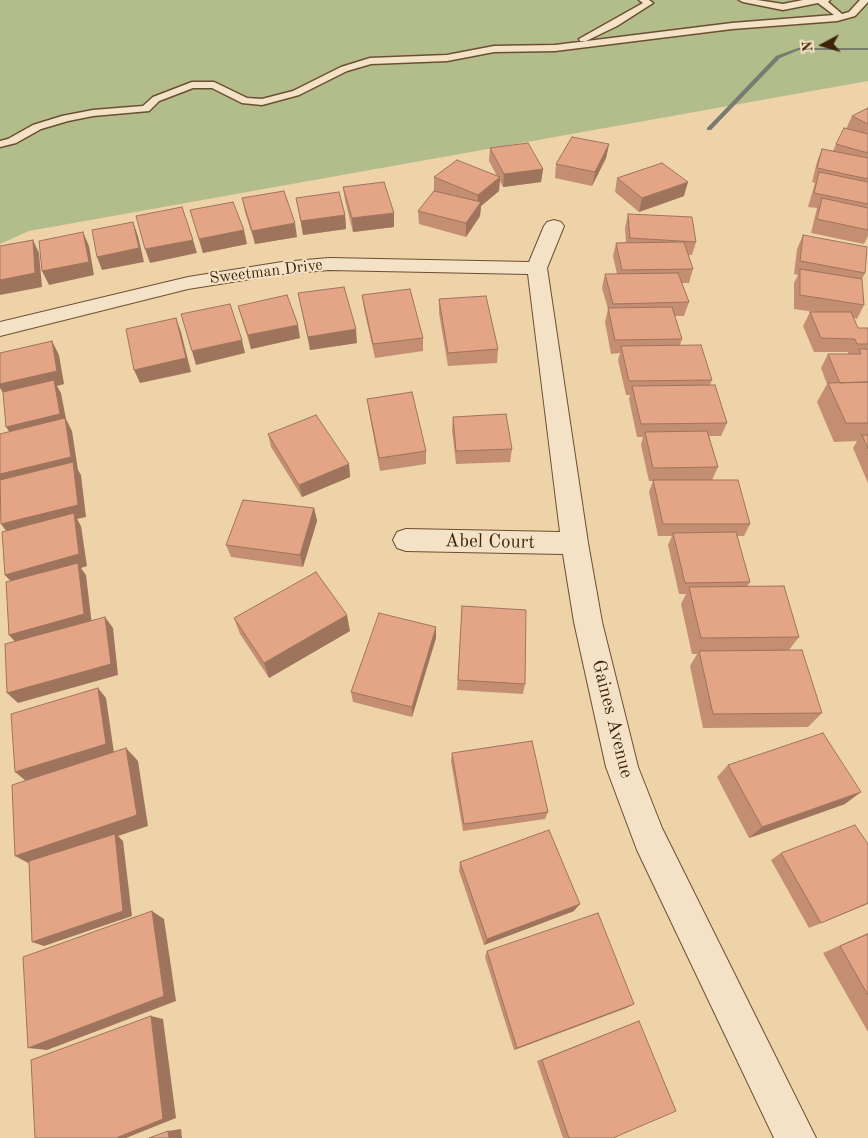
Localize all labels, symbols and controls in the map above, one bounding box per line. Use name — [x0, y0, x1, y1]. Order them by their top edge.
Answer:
north arrow — [798, 20, 848, 70]
text: N — [801, 41, 816, 53]
street label: Sweetman Drive — [208, 256, 324, 288]
street label: Abel Court — [445, 530, 535, 554]
street label: Gaines Avenue — [586, 657, 638, 781]

